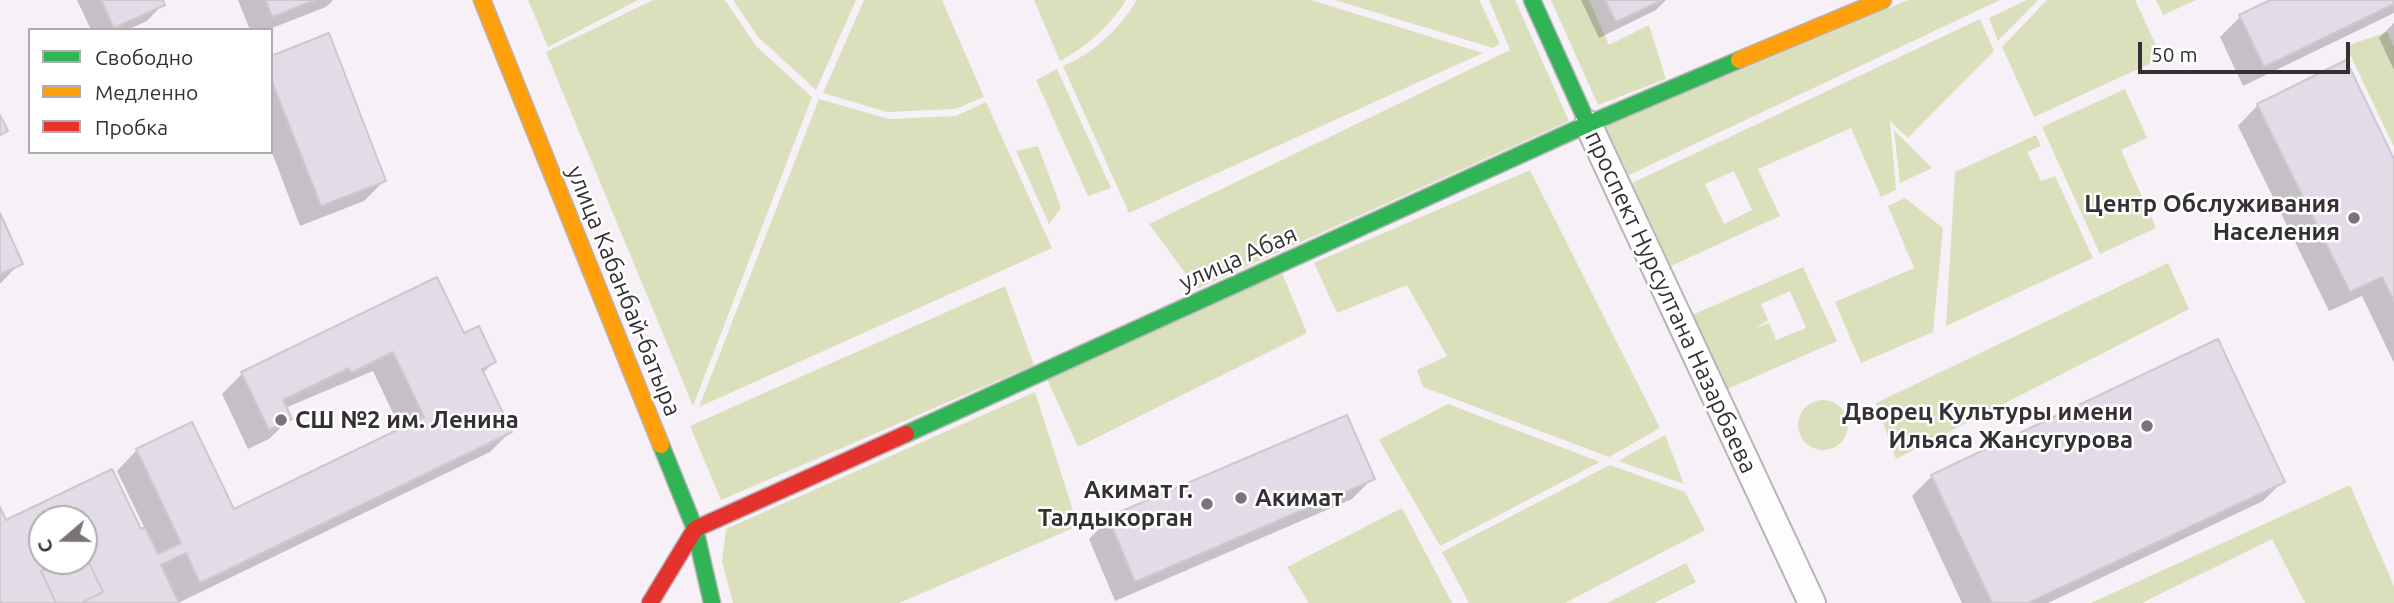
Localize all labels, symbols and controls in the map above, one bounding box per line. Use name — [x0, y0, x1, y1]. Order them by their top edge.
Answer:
legend — [28, 28, 273, 154]
scale bar — [2142, 28, 2354, 72]
text: 50 m — [2151, 42, 2198, 66]
text: Свободно — [95, 45, 193, 69]
text: Медленно — [95, 80, 198, 104]
text: Пробка — [95, 115, 168, 139]
street label: проспект Нурсултана Назарбаева — [1579, 126, 1763, 478]
street label: улица Кабанбай-батыра — [561, 162, 687, 420]
place label: Центр Обслуживания Населения — [2084, 190, 2340, 246]
marker: Центр Обслуживания Населения — [2346, 210, 2362, 226]
street label: улица Абая — [1175, 219, 1301, 297]
place label: Дворец Культуры имени Ильяса Жансугурова — [1842, 398, 2133, 454]
place label: СШ №2 им. Ленина — [295, 406, 519, 434]
marker: СШ №2 им. Ленина — [273, 412, 289, 428]
marker: Дворец Культуры имени Ильяса Жансугурова — [2139, 418, 2155, 434]
place label: Акимат г. Талдыкорган — [1038, 476, 1193, 532]
place label: Акимат — [1255, 484, 1343, 512]
marker: Акимат — [1233, 490, 1249, 506]
marker: Акимат г. Талдыкорган — [1199, 496, 1215, 512]
north arrow — [28, 505, 98, 575]
text: С — [33, 537, 58, 556]

